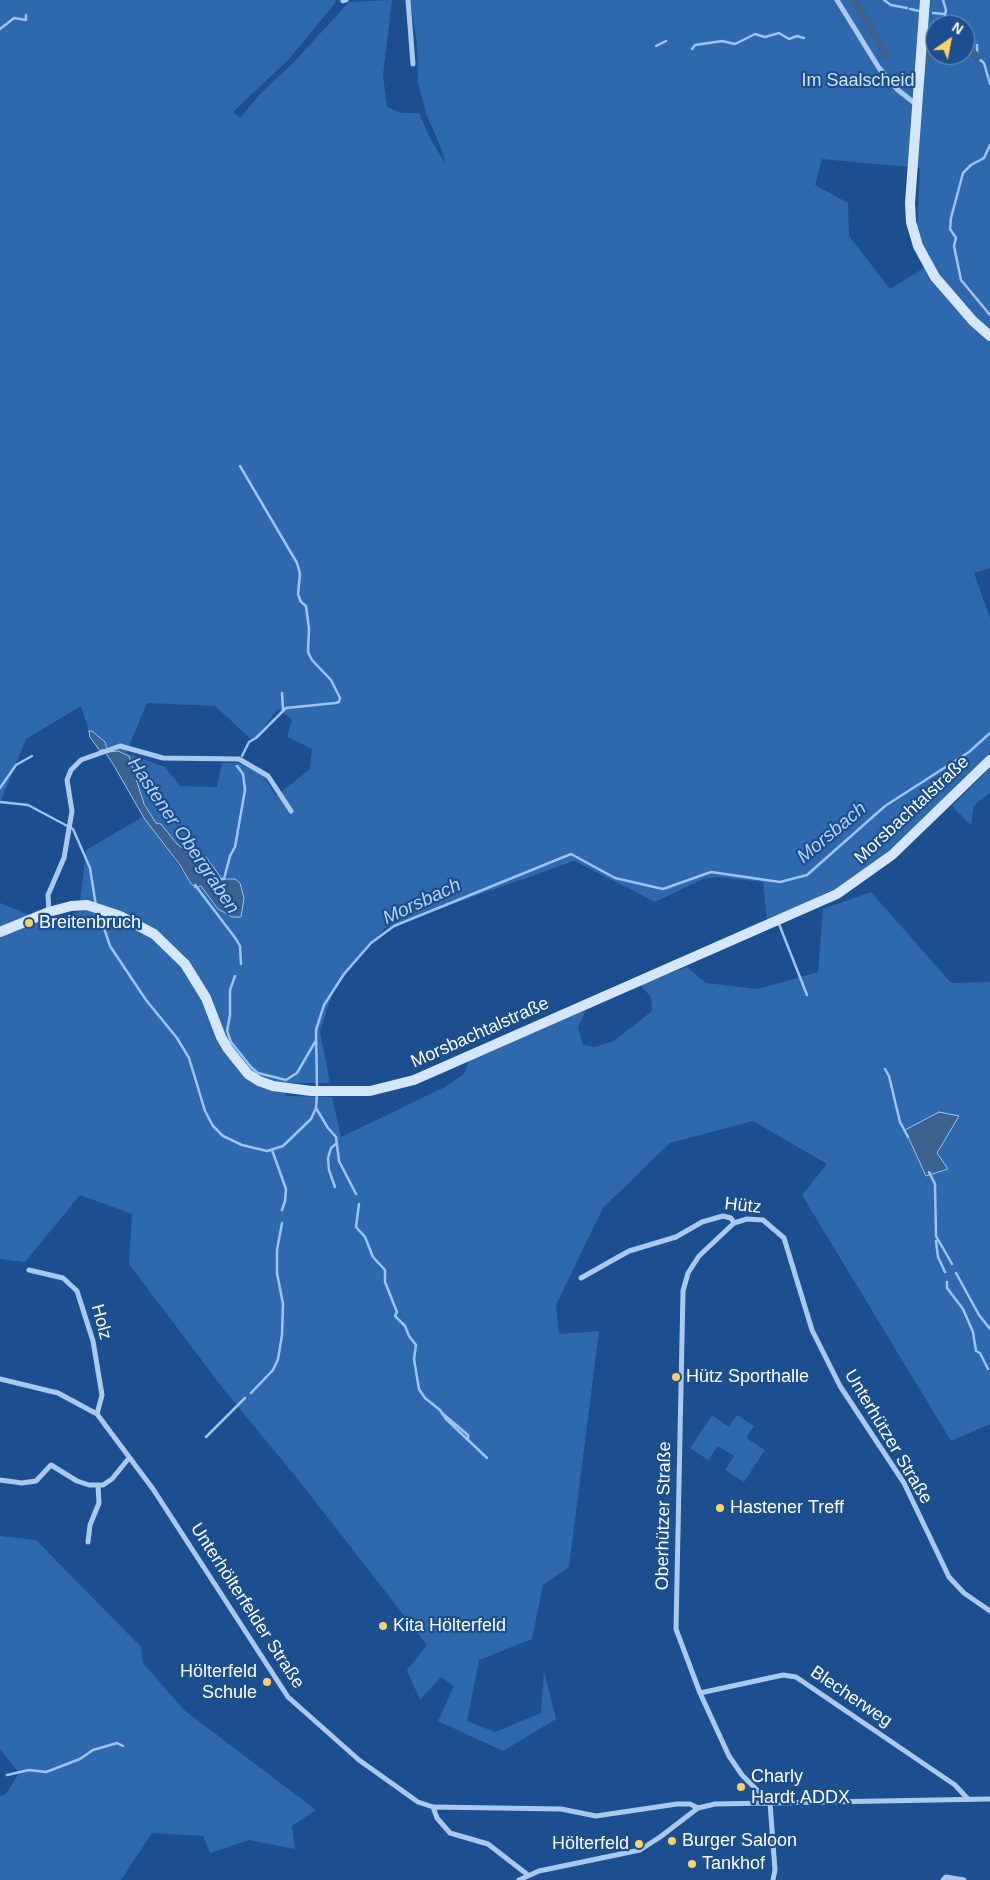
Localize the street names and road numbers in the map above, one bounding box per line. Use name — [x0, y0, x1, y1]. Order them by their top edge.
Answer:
street label: Morsbachtalstraße — [850, 751, 974, 869]
street label: Morsbachtalstraße — [408, 993, 552, 1073]
street label: Hütz — [723, 1193, 763, 1219]
street label: Holz — [86, 1302, 116, 1342]
street label: Unterhützer Straße — [839, 1366, 937, 1508]
street label: Oberhützer Straße — [652, 1441, 676, 1591]
street label: Unterhölterfelder Straße — [185, 1519, 309, 1693]
street label: Blecherweg — [806, 1662, 896, 1732]

